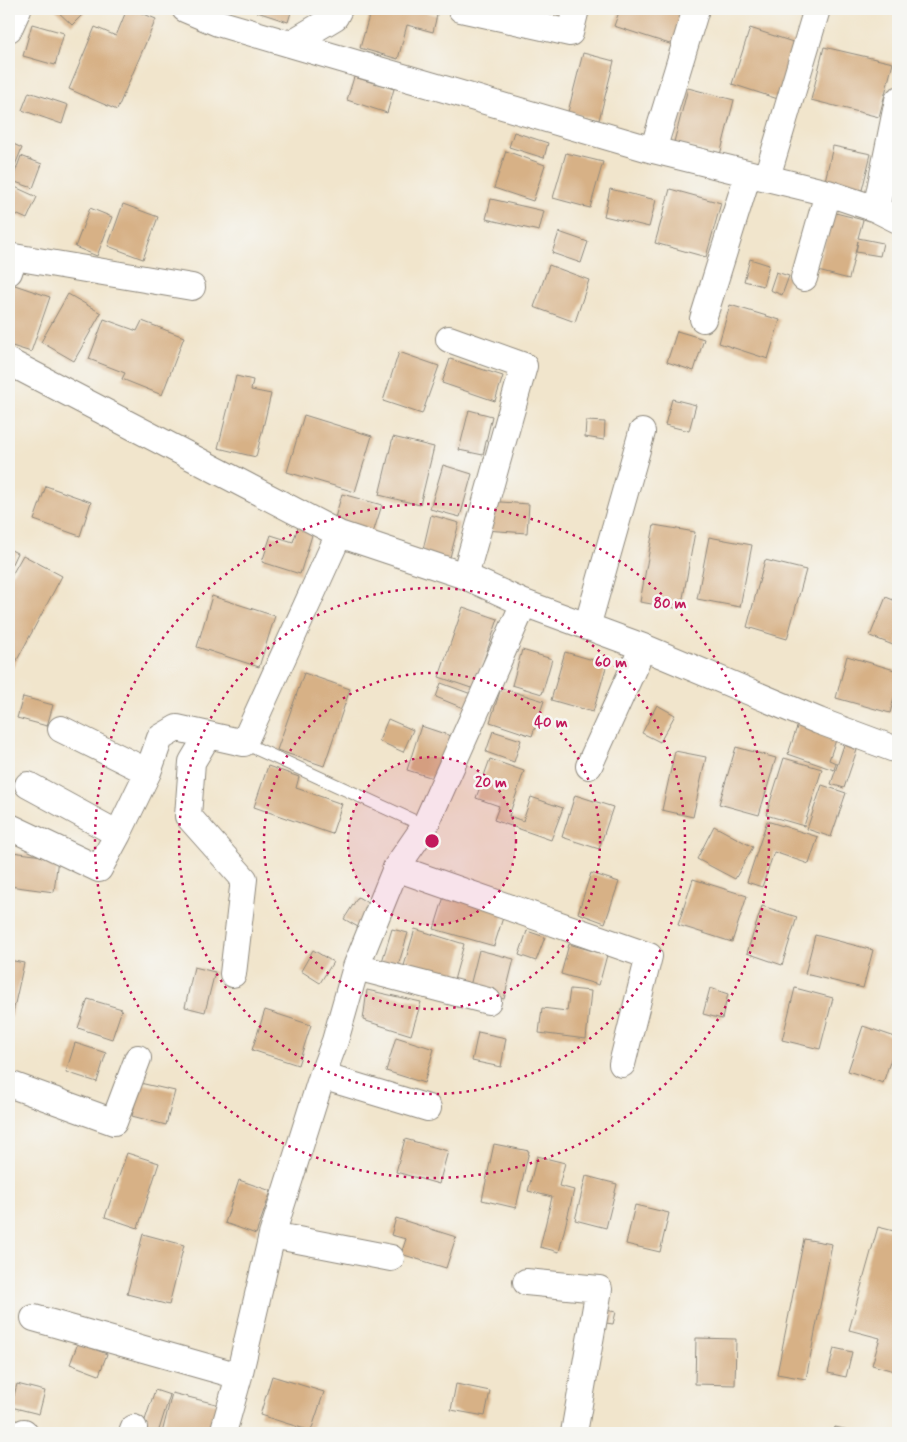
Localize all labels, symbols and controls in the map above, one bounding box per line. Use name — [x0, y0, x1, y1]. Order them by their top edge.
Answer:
text: 80 m — [653, 594, 687, 614]
text: 60 m — [595, 653, 627, 673]
text: 40 m — [534, 713, 568, 733]
text: 20 m — [475, 773, 507, 793]
centre of rings — [423, 832, 441, 850]

